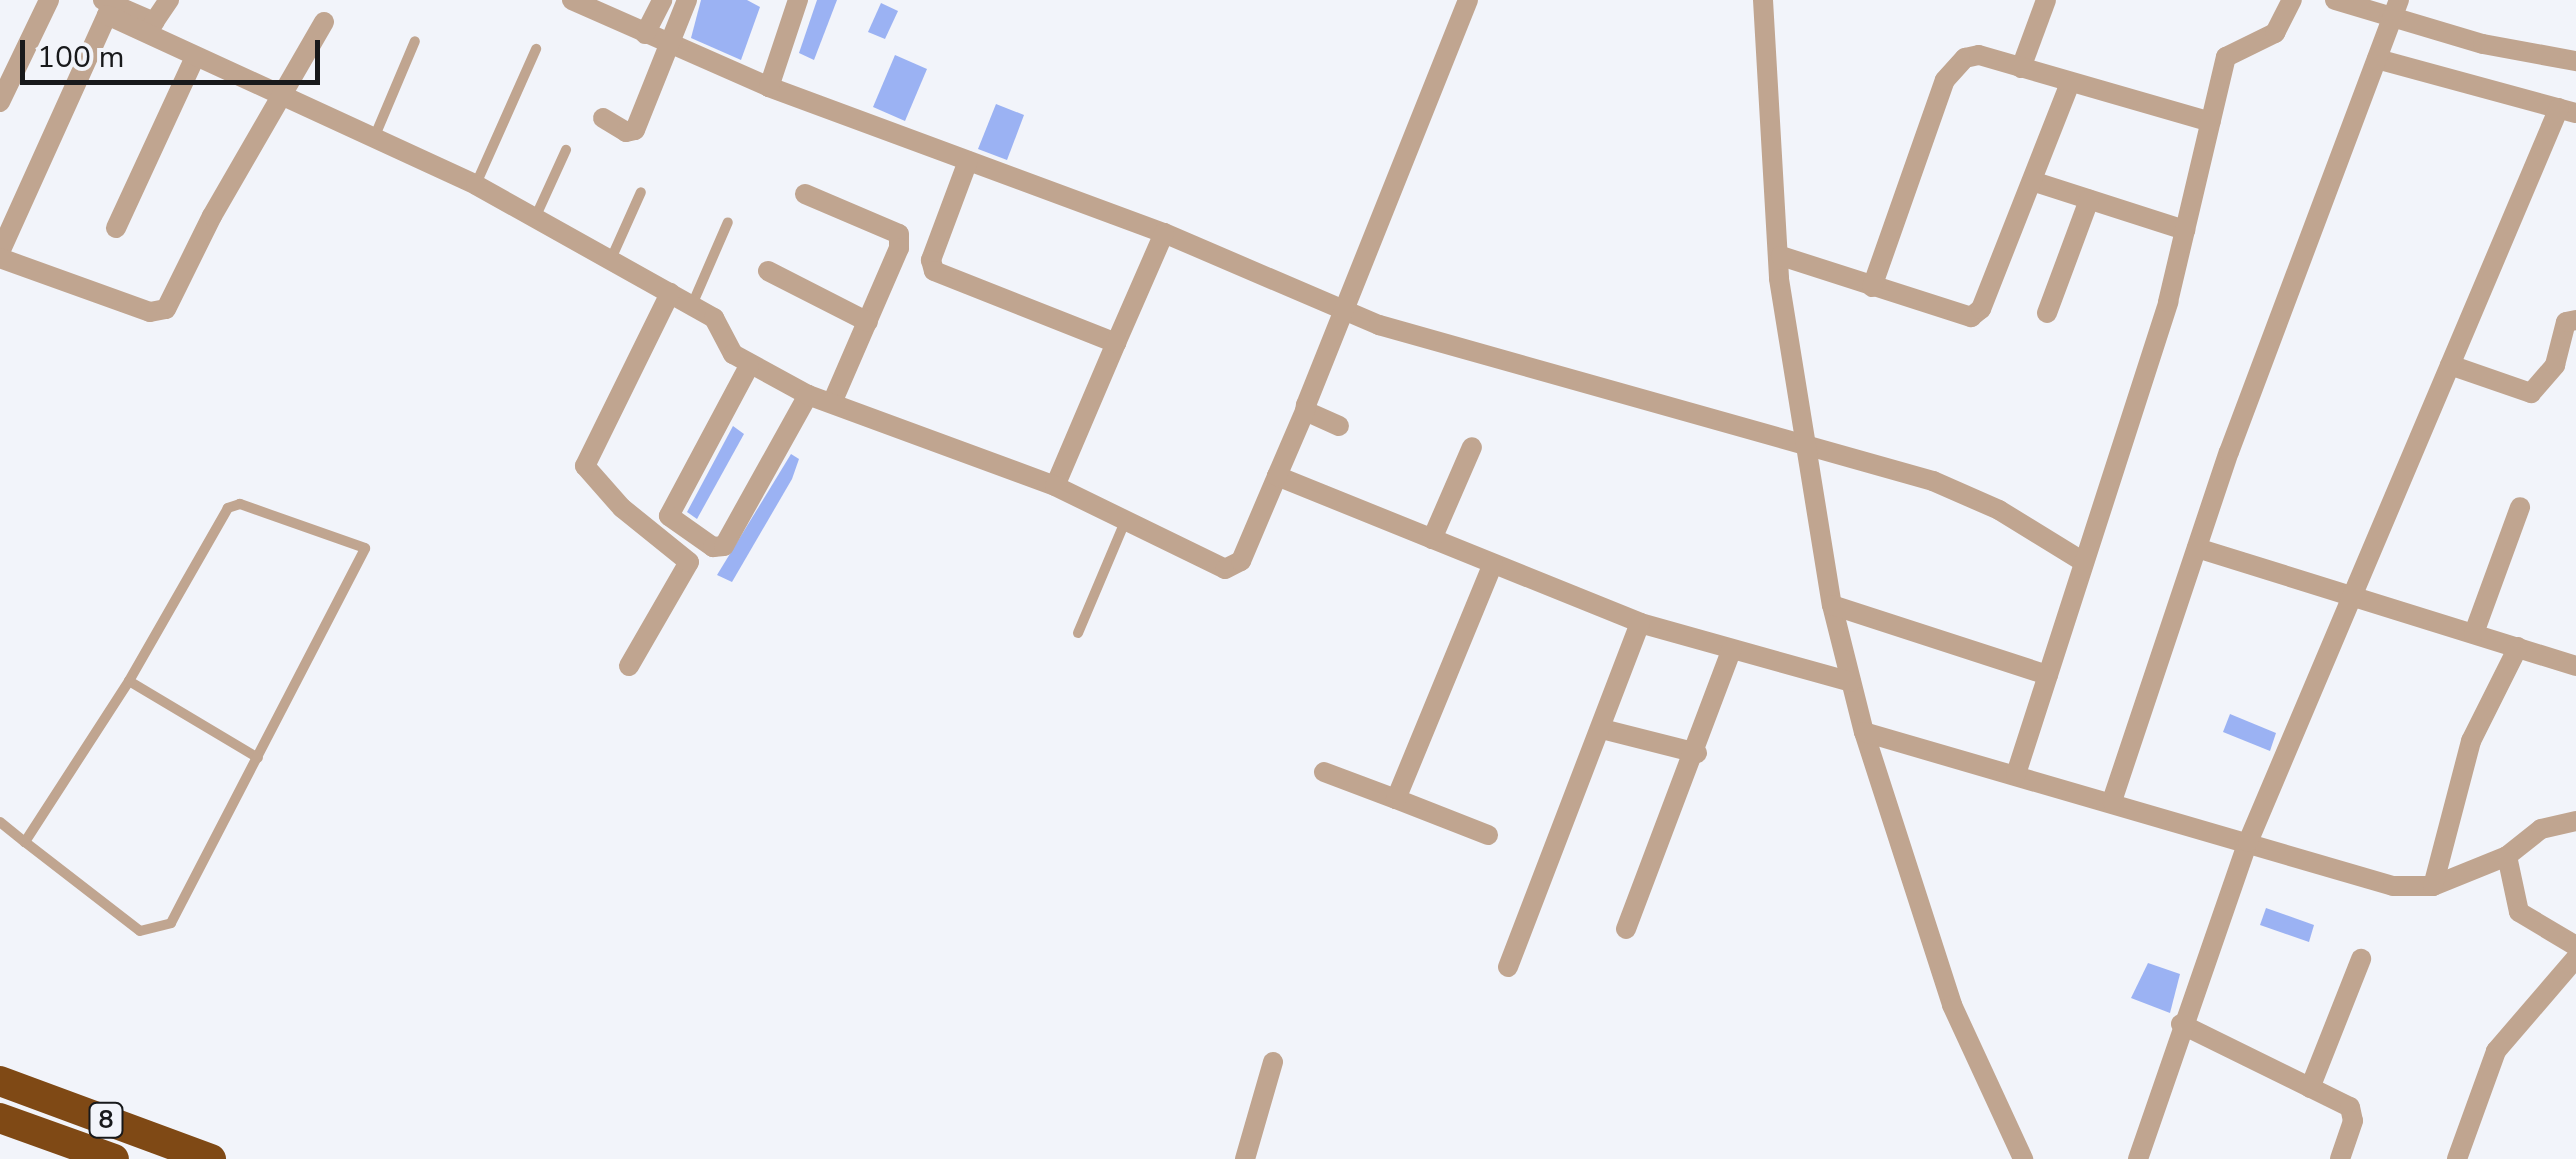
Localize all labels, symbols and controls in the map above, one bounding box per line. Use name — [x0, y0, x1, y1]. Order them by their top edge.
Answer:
scale bar — [25, 20, 325, 82]
text: 100 m — [37, 37, 124, 78]
road number: 8 — [88, 1100, 124, 1140]

